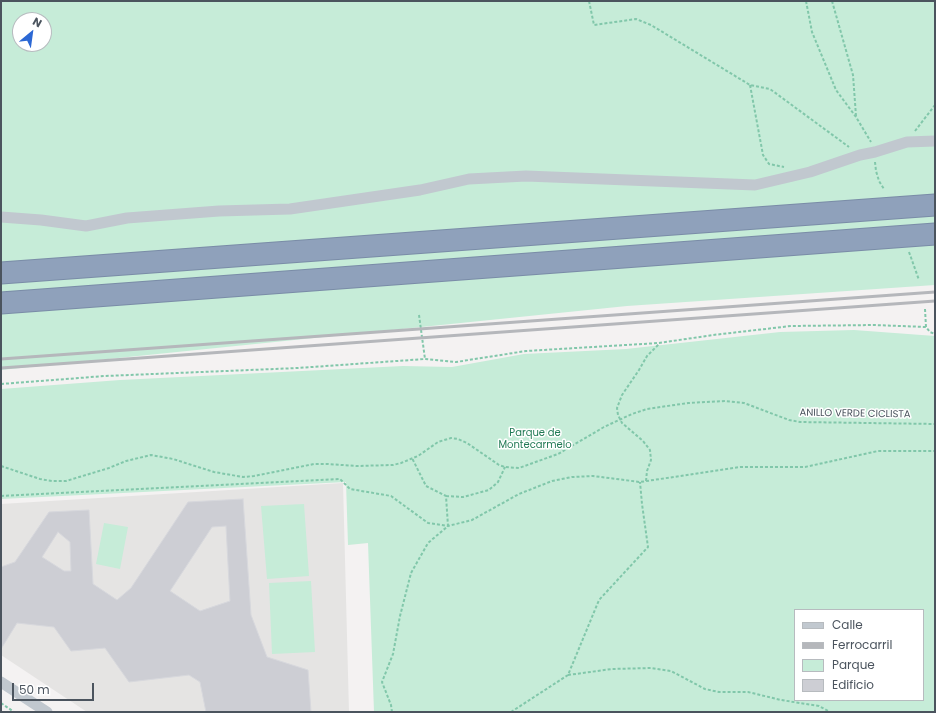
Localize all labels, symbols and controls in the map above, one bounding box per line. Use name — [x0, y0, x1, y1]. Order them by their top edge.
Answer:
north arrow — [12, 12, 52, 52]
text: N — [30, 13, 45, 31]
street label: ANILLO VERDE CICLISTA — [799, 407, 911, 421]
park label: Parque de Montecarmelo — [498, 427, 572, 450]
legend — [794, 609, 924, 701]
text: Calle — [832, 616, 863, 633]
text: Ferrocarril — [832, 636, 892, 653]
text: Parque — [832, 656, 875, 673]
scale bar — [14, 675, 96, 701]
text: Edificio — [832, 676, 874, 693]
text: 50 m — [19, 681, 50, 698]

